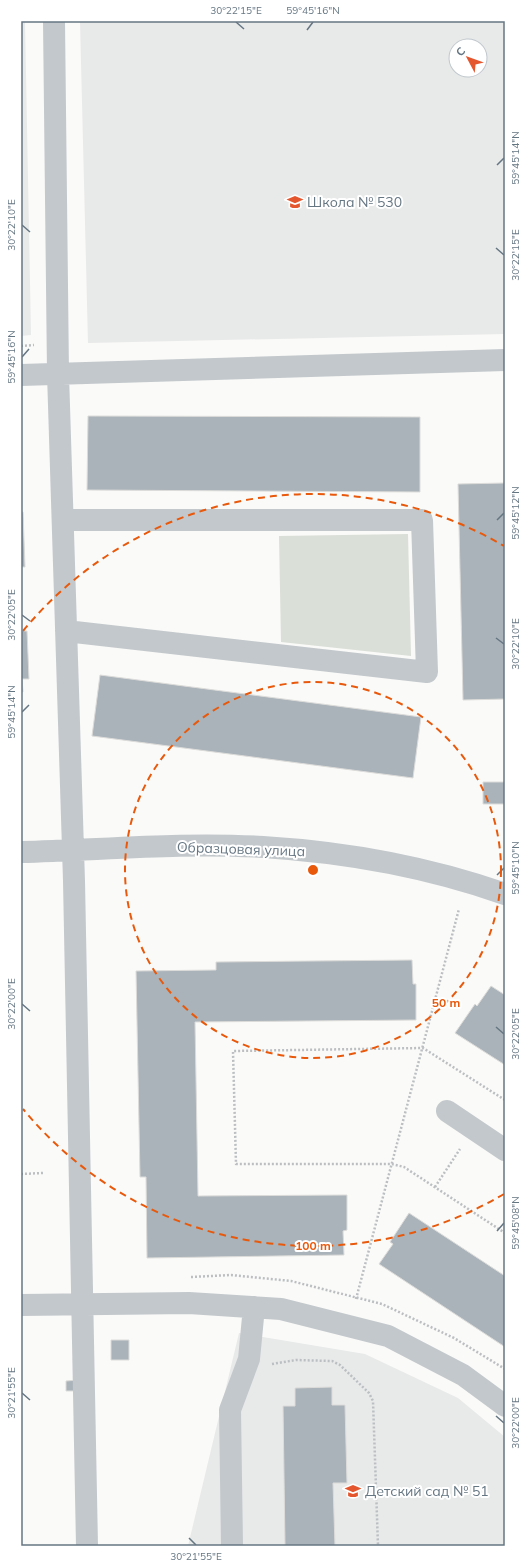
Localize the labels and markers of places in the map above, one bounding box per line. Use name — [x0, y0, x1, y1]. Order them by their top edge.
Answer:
school or university icon: Школа № 530 — [286, 193, 304, 211]
place label: Школа № 530 — [307, 193, 402, 211]
centre of rings — [306, 863, 320, 877]
school or university icon: Детский сад № 51 — [344, 1482, 362, 1500]
place label: Детский сад № 51 — [365, 1482, 489, 1500]

